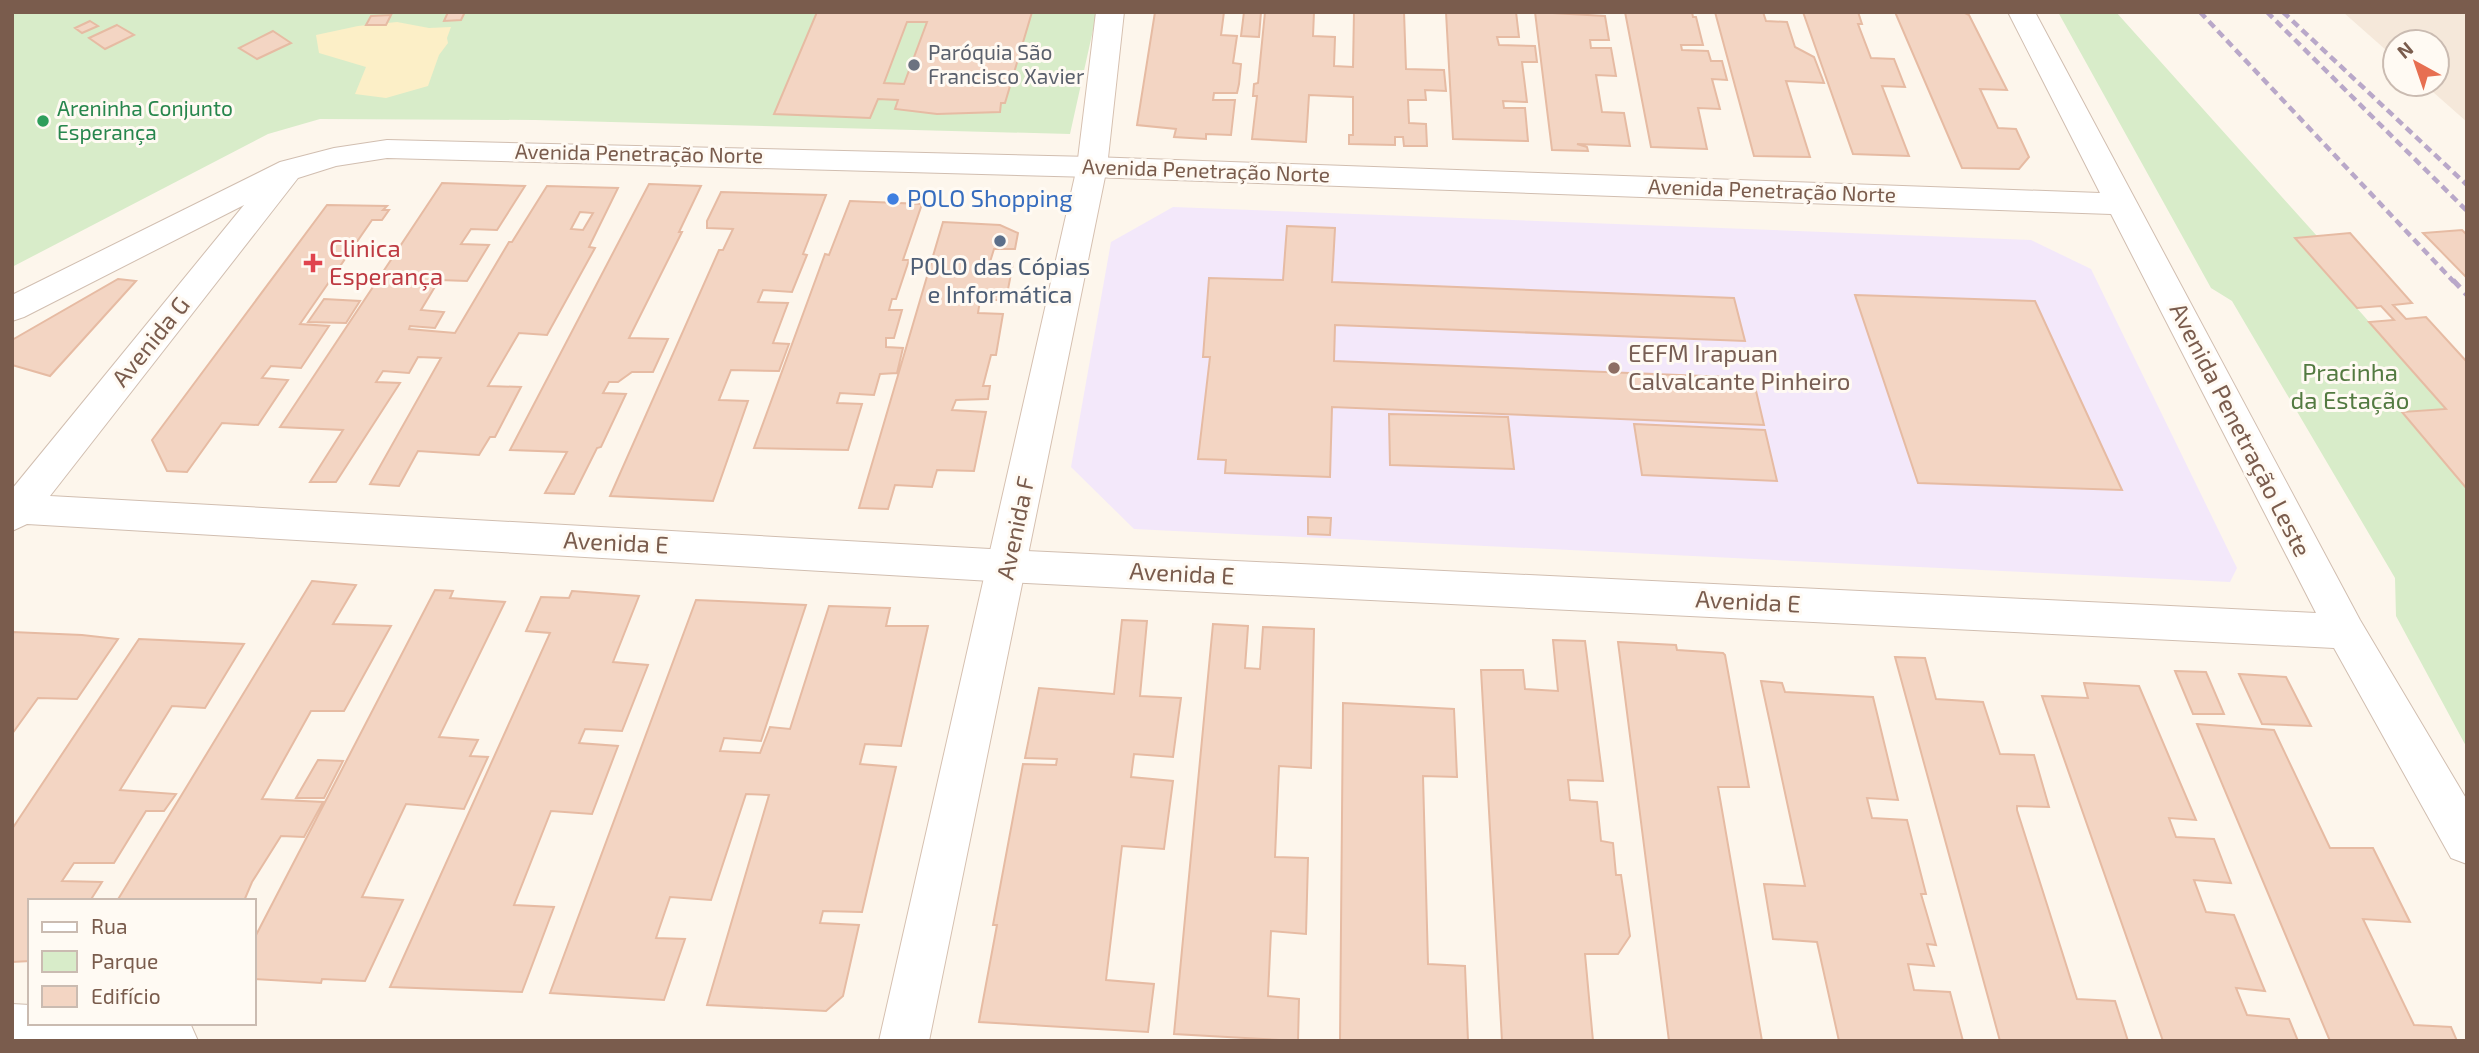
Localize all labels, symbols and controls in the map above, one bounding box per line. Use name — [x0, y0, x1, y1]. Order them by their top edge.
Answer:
north arrow — [2381, 28, 2451, 98]
text: N — [2392, 36, 2417, 63]
place label: Paróquia São Francisco Xavier — [928, 39, 1085, 88]
marker: Paróquia São Francisco Xavier — [906, 57, 922, 73]
place label: Areninha Conjunto Esperança — [57, 95, 233, 146]
marker: Areninha Conjunto Esperança — [35, 113, 51, 129]
street label: Avenida Penetração Norte — [515, 138, 763, 169]
street label: Avenida Penetração Norte — [1081, 153, 1331, 188]
street label: Avenida Penetração Norte — [1647, 173, 1897, 208]
place label: POLO Shopping — [907, 183, 1073, 212]
marker: POLO Shopping — [885, 191, 901, 207]
place label: Clinica Esperança — [329, 233, 443, 291]
marker: POLO das Cópias e Informática — [992, 233, 1008, 249]
place label: POLO das Cópias e Informática — [910, 251, 1090, 308]
marker: Clinica Esperança — [303, 253, 323, 273]
street label: Avenida G — [105, 290, 195, 392]
street label: Avenida Penetração Leste — [2164, 298, 2318, 562]
place label: EEFM Irapuan Calvalcante Pinheiro — [1628, 338, 1850, 395]
park label: Pracinha da Estação — [2291, 357, 2409, 415]
marker: EEFM Irapuan Calvalcante Pinheiro — [1606, 360, 1622, 376]
street label: Avenida F — [989, 473, 1040, 582]
street label: Avenida E — [563, 524, 670, 559]
street label: Avenida E — [1129, 555, 1236, 590]
street label: Avenida E — [1695, 583, 1802, 618]
legend — [28, 899, 256, 1025]
text: Rua — [91, 913, 127, 938]
text: Parque — [91, 948, 158, 973]
text: Edifício — [91, 983, 161, 1008]

